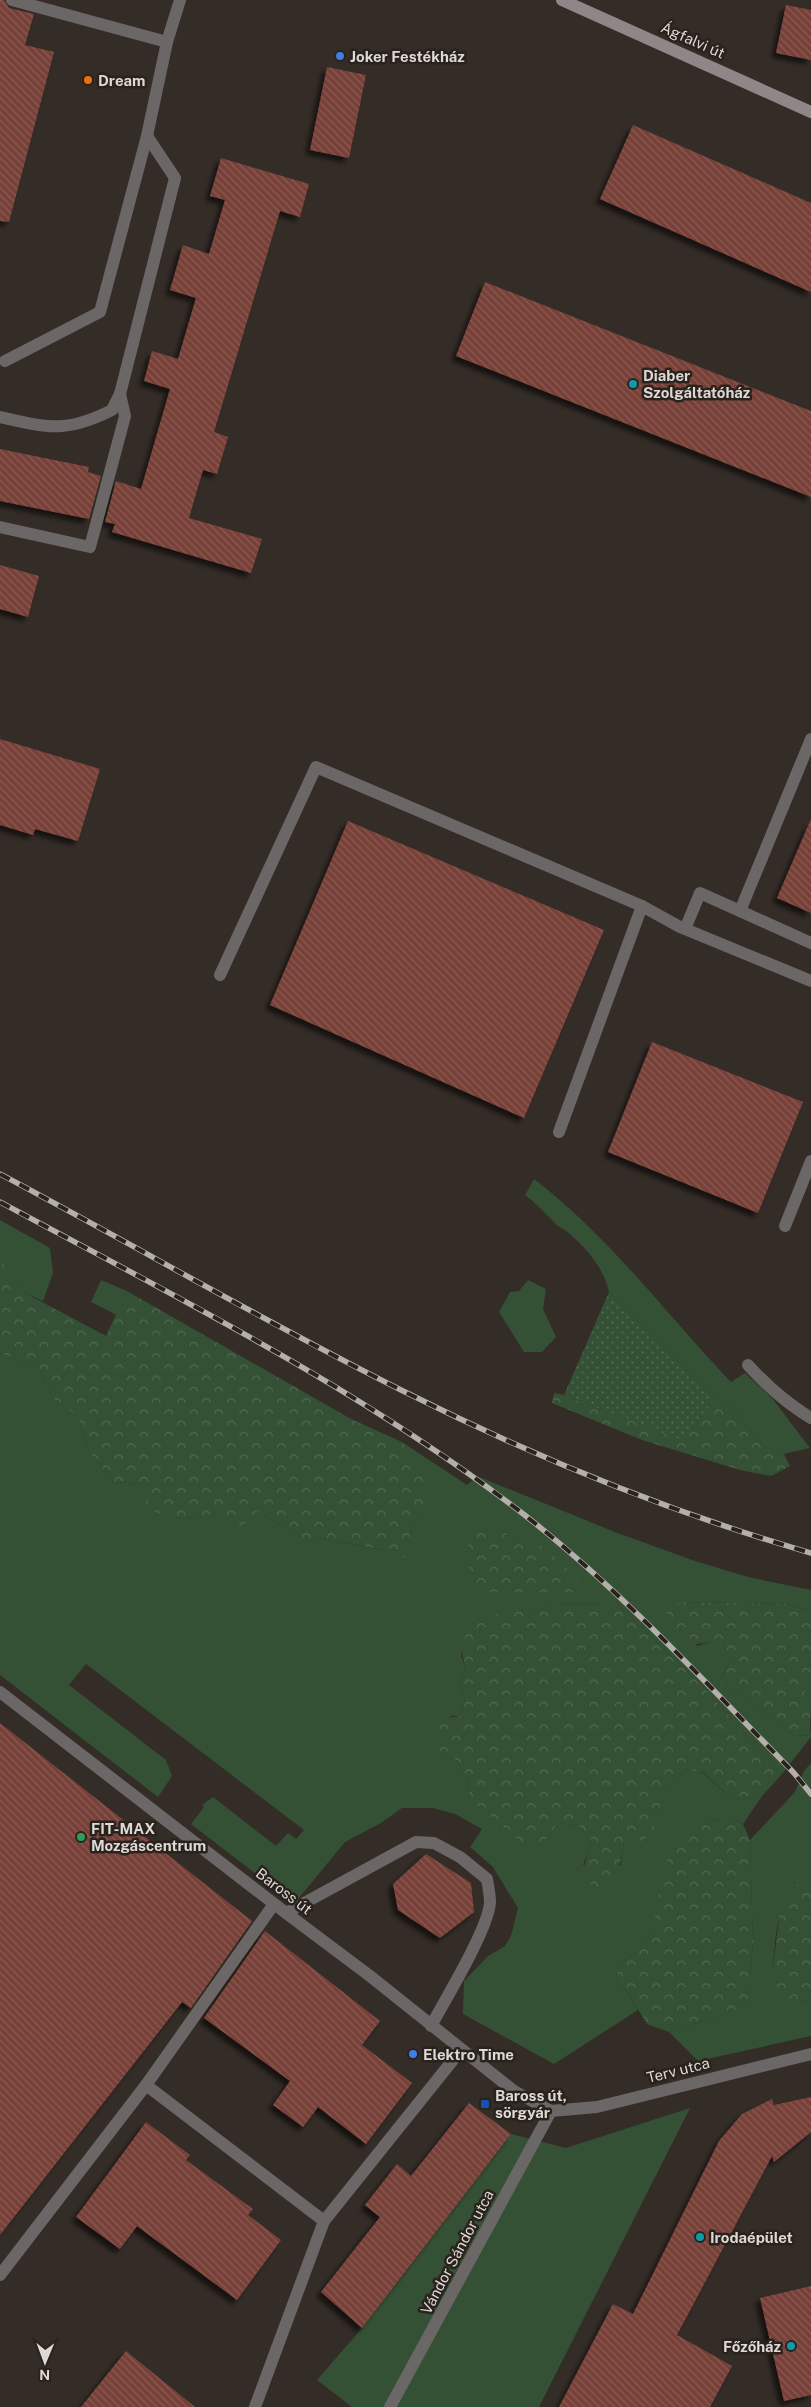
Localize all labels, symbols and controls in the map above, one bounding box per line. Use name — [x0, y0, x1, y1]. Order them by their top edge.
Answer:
street label: Ágfalvi út — [659, 18, 728, 62]
place label: Joker Festékház — [350, 48, 465, 65]
marker: Joker Festékház — [334, 50, 346, 62]
place label: Dream — [98, 72, 146, 89]
marker: Dream — [82, 74, 94, 86]
place label: Diaber Szolgáltatóház — [643, 367, 750, 401]
marker: Diaber Szolgáltatóház — [627, 378, 639, 390]
place label: FIT-MAX Mozgáscentrum — [91, 1820, 206, 1854]
marker: FIT-MAX Mozgáscentrum — [75, 1831, 87, 1843]
street label: Baross út — [253, 1864, 316, 1918]
place label: Elektro Time — [423, 2046, 514, 2063]
marker: Elektro Time — [407, 2048, 419, 2060]
street label: Terv utca — [645, 2054, 711, 2086]
place label: Baross út, sörgyár — [495, 2087, 567, 2121]
marker: Baross út, sörgyár — [479, 2098, 491, 2110]
street label: Vándor Sándor utca — [417, 2187, 497, 2317]
place label: Irodaépület — [710, 2229, 793, 2246]
marker: Irodaépület — [694, 2231, 706, 2243]
north arrow — [20, 2337, 70, 2387]
place label: Főzőház — [723, 2338, 781, 2355]
marker: Főzőház — [785, 2340, 797, 2352]
text: N — [39, 2367, 50, 2383]

